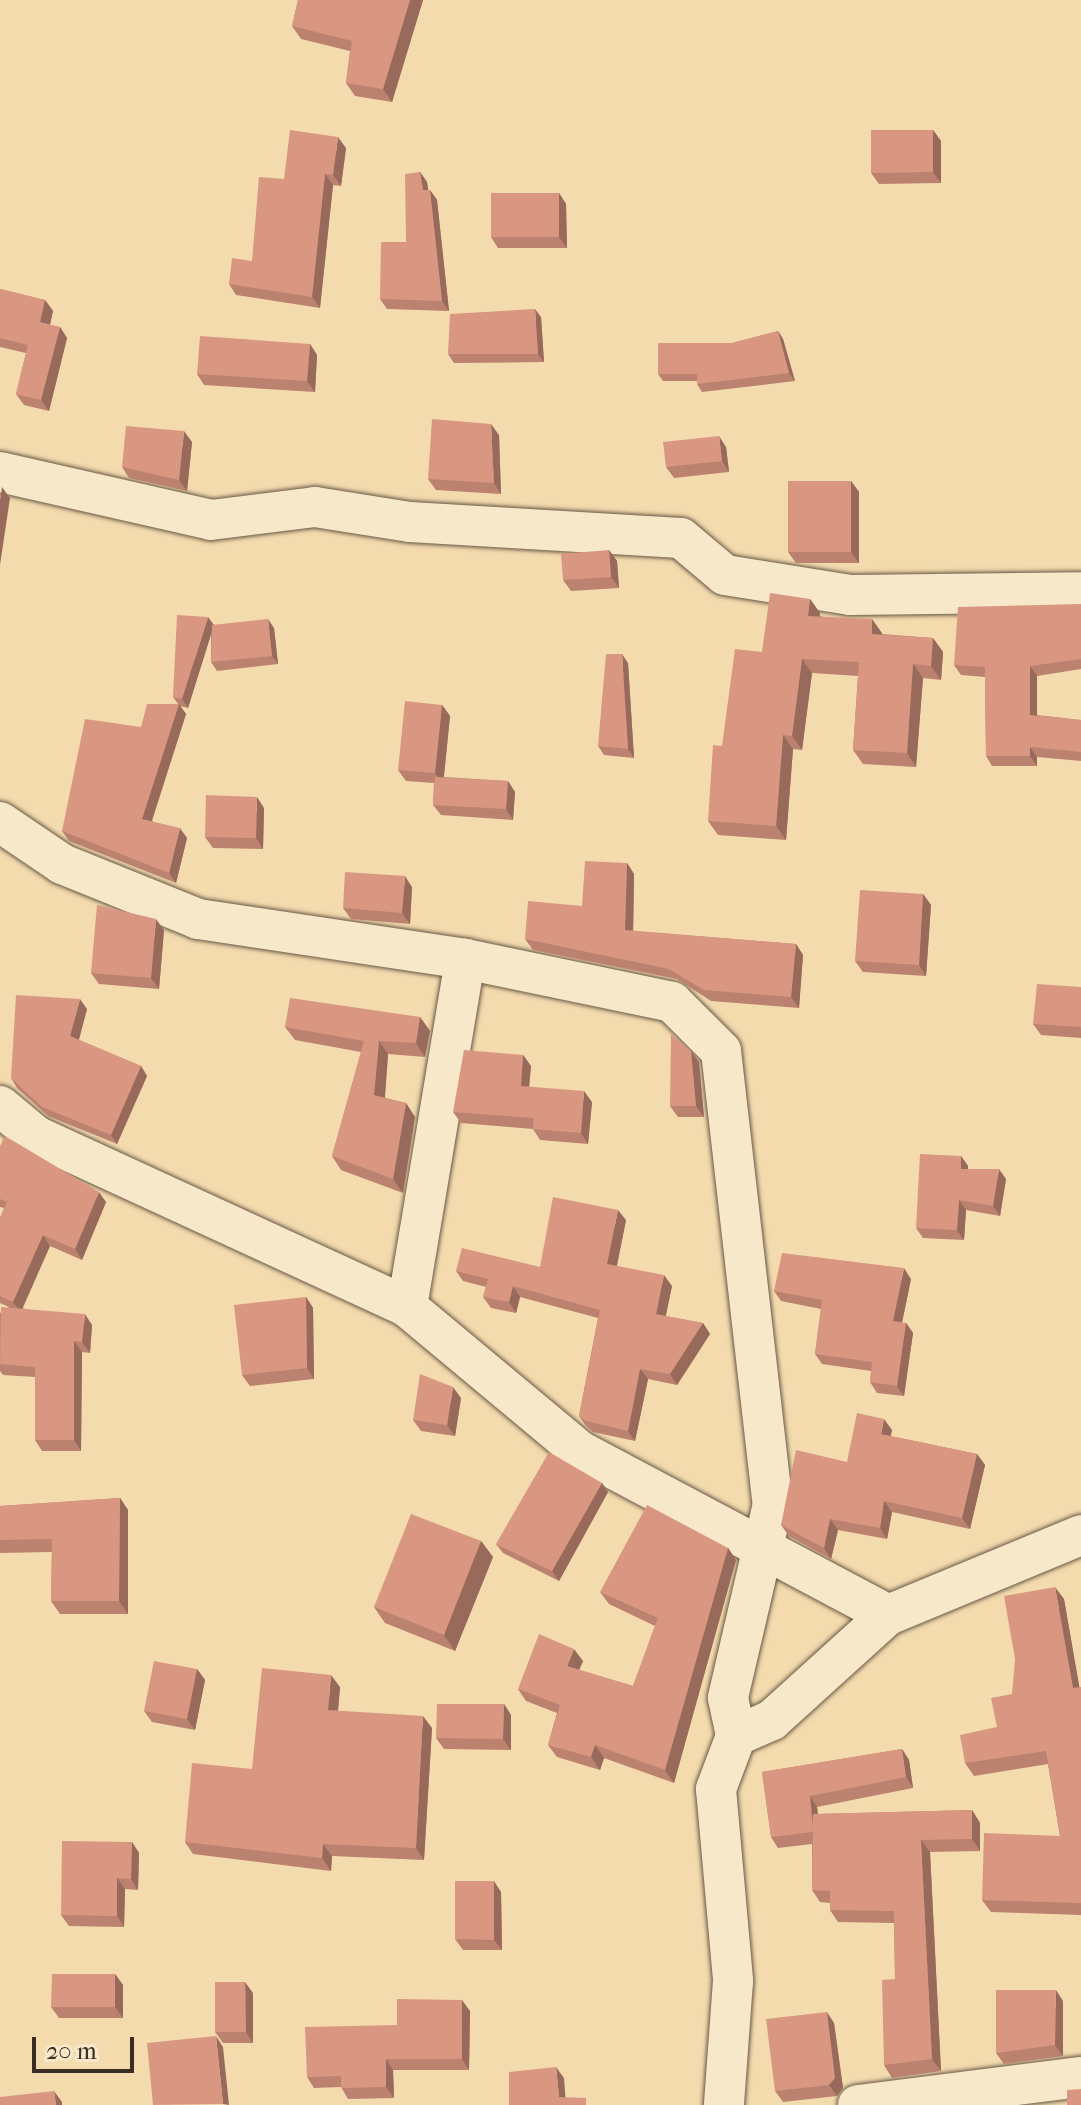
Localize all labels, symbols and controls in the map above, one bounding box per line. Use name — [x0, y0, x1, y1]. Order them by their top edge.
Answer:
scale bar — [36, 2021, 138, 2071]
text: 20 m — [46, 2037, 97, 2065]

